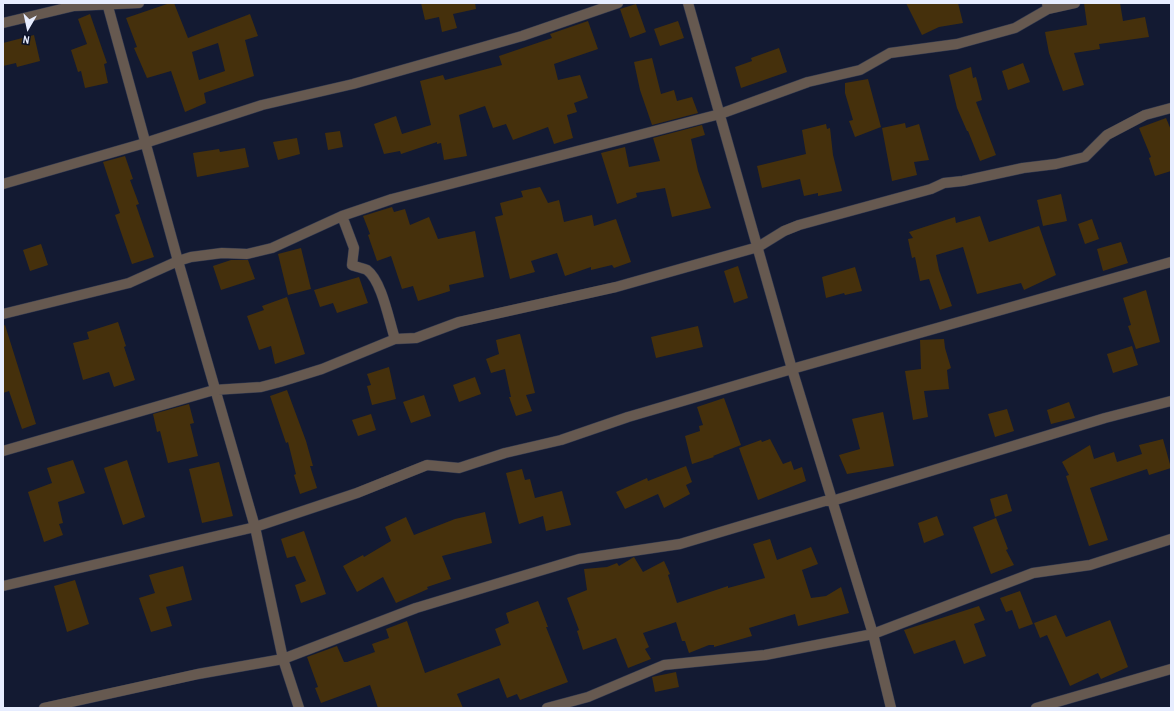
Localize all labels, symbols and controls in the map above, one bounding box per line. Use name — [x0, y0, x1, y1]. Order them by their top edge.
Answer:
north arrow — [8, 8, 48, 48]
text: N — [22, 32, 30, 47]

